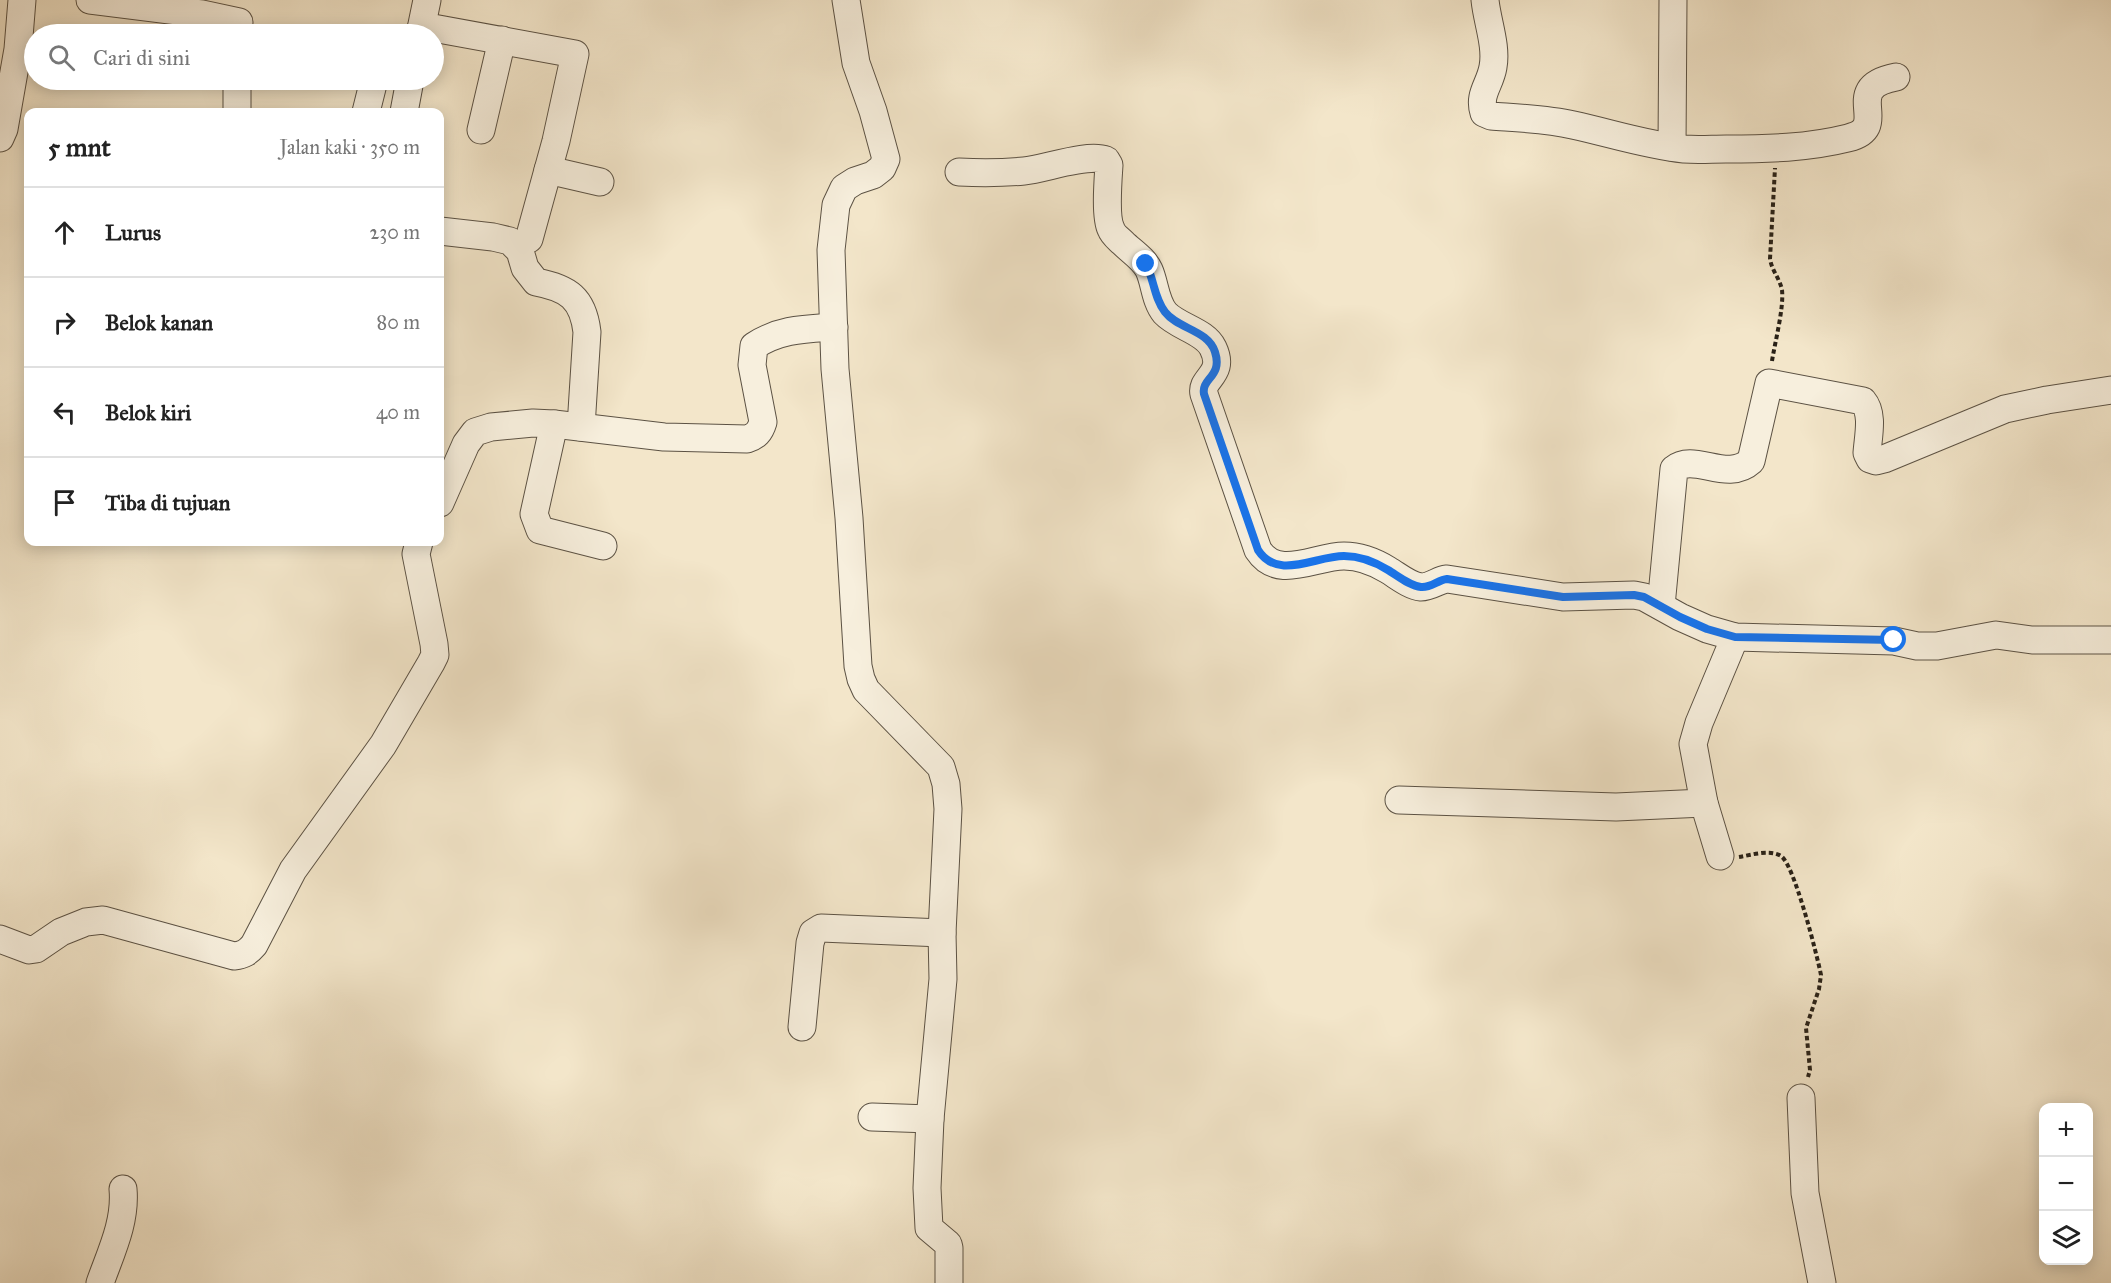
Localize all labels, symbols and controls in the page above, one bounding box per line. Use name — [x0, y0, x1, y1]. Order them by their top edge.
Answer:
search box — [24, 24, 444, 90]
icon: search — [45, 41, 78, 74]
text: Cari di sini — [93, 44, 190, 71]
text: 5 mnt — [48, 131, 111, 163]
text: Jalan kaki · 350 m — [279, 135, 420, 159]
icon: ahead — [48, 216, 81, 249]
text: Lurus — [105, 219, 161, 246]
text: 230 m — [369, 220, 420, 244]
route end — [1132, 250, 1158, 276]
icon: right — [48, 306, 81, 339]
text: Belok kanan — [105, 309, 213, 336]
text: 80 m — [377, 310, 420, 334]
icon: left — [48, 396, 81, 429]
text: Belok kiri — [105, 399, 191, 426]
text: 40 m — [376, 400, 420, 424]
icon: arrive — [48, 486, 81, 519]
text: Tiba di tujuan — [105, 489, 230, 516]
route start — [1880, 626, 1906, 652]
map controls — [2039, 1103, 2093, 1265]
button: + — [2039, 1103, 2093, 1157]
button: − — [2039, 1157, 2093, 1211]
button: layers — [2039, 1211, 2093, 1265]

